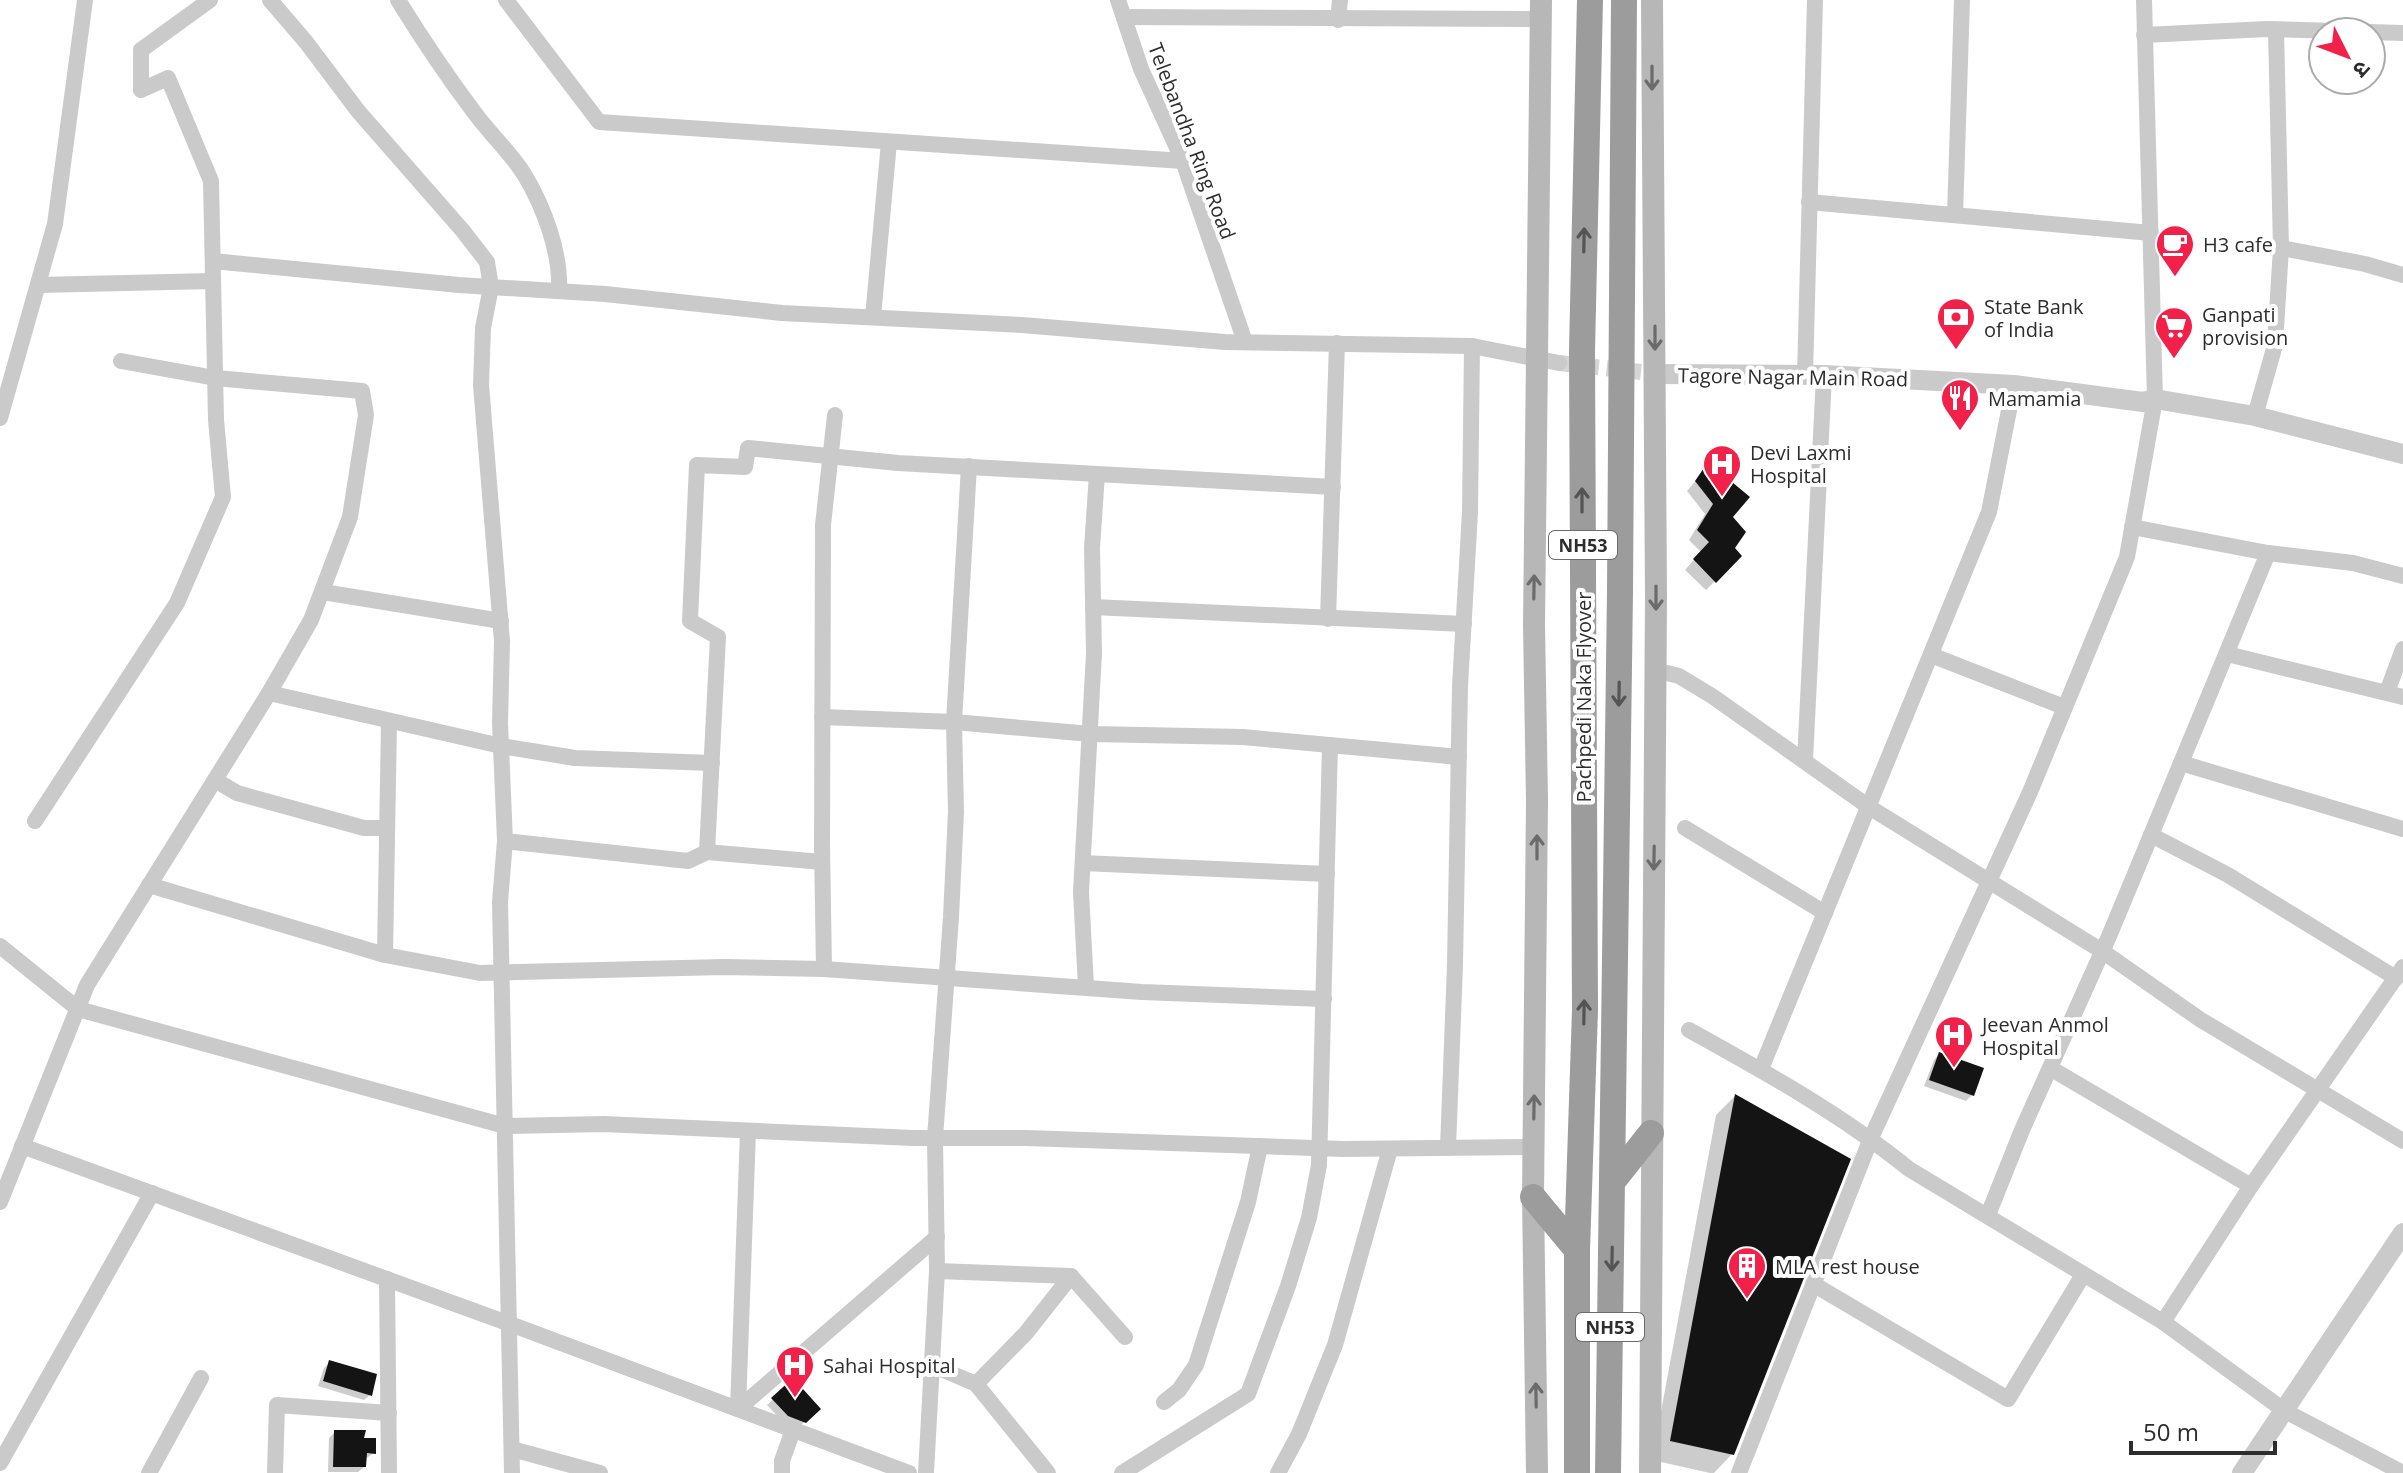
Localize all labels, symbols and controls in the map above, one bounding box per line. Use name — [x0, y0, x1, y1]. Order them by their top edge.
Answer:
north arrow — [2307, 16, 2387, 96]
street label: Telebandha Ring Road — [1142, 39, 1242, 243]
text: उ — [2346, 55, 2378, 86]
one-way arrow — [1644, 64, 1660, 91]
cafe icon: H3 cafe — [2154, 223, 2196, 278]
one-way arrow — [1576, 227, 1592, 254]
place label: H3 cafe — [2203, 231, 2273, 258]
place label: State Bank of India — [1984, 293, 2084, 343]
bank icon: State Bank of India — [1935, 296, 1977, 351]
place label: Ganpati provision — [2202, 301, 2288, 351]
supermarket icon: Ganpati provision — [2153, 305, 2195, 360]
one-way arrow — [1647, 324, 1663, 351]
street label: Tagore Nagar Main Road — [1678, 361, 1908, 393]
restaurant icon: Mamamia — [1939, 377, 1981, 432]
place label: Mamamia — [1988, 385, 2081, 412]
place label: Devi Laxmi Hospital — [1750, 439, 1852, 489]
hospital icon: Devi Laxmi Hospital — [1701, 443, 1743, 498]
one-way arrow — [1574, 487, 1590, 514]
road number: NH53 — [1549, 531, 1617, 559]
one-way arrow — [1527, 574, 1542, 601]
one-way arrow — [1648, 584, 1664, 611]
street label: Pachpedi Naka Flyover — [1570, 592, 1597, 802]
one-way arrow — [1611, 680, 1627, 707]
one-way arrow — [1529, 834, 1545, 861]
one-way arrow — [1646, 844, 1661, 871]
one-way arrow — [1577, 999, 1592, 1026]
place label: Jeevan Anmol Hospital — [1980, 1011, 2109, 1061]
hospital icon: Jeevan Anmol Hospital — [1933, 1014, 1975, 1069]
one-way arrow — [1526, 1094, 1542, 1121]
one-way arrow — [1604, 1245, 1619, 1272]
building icon: MLA rest house — [1726, 1245, 1768, 1300]
place label: MLA rest house — [1775, 1253, 1920, 1280]
road number: NH53 — [1576, 1313, 1644, 1341]
hospital icon: Sahai Hospital — [774, 1344, 816, 1399]
place label: Sahai Hospital — [823, 1352, 956, 1379]
one-way arrow — [1528, 1382, 1544, 1409]
scale bar — [2131, 1405, 2275, 1455]
text: 50 m — [2143, 1415, 2199, 1448]

